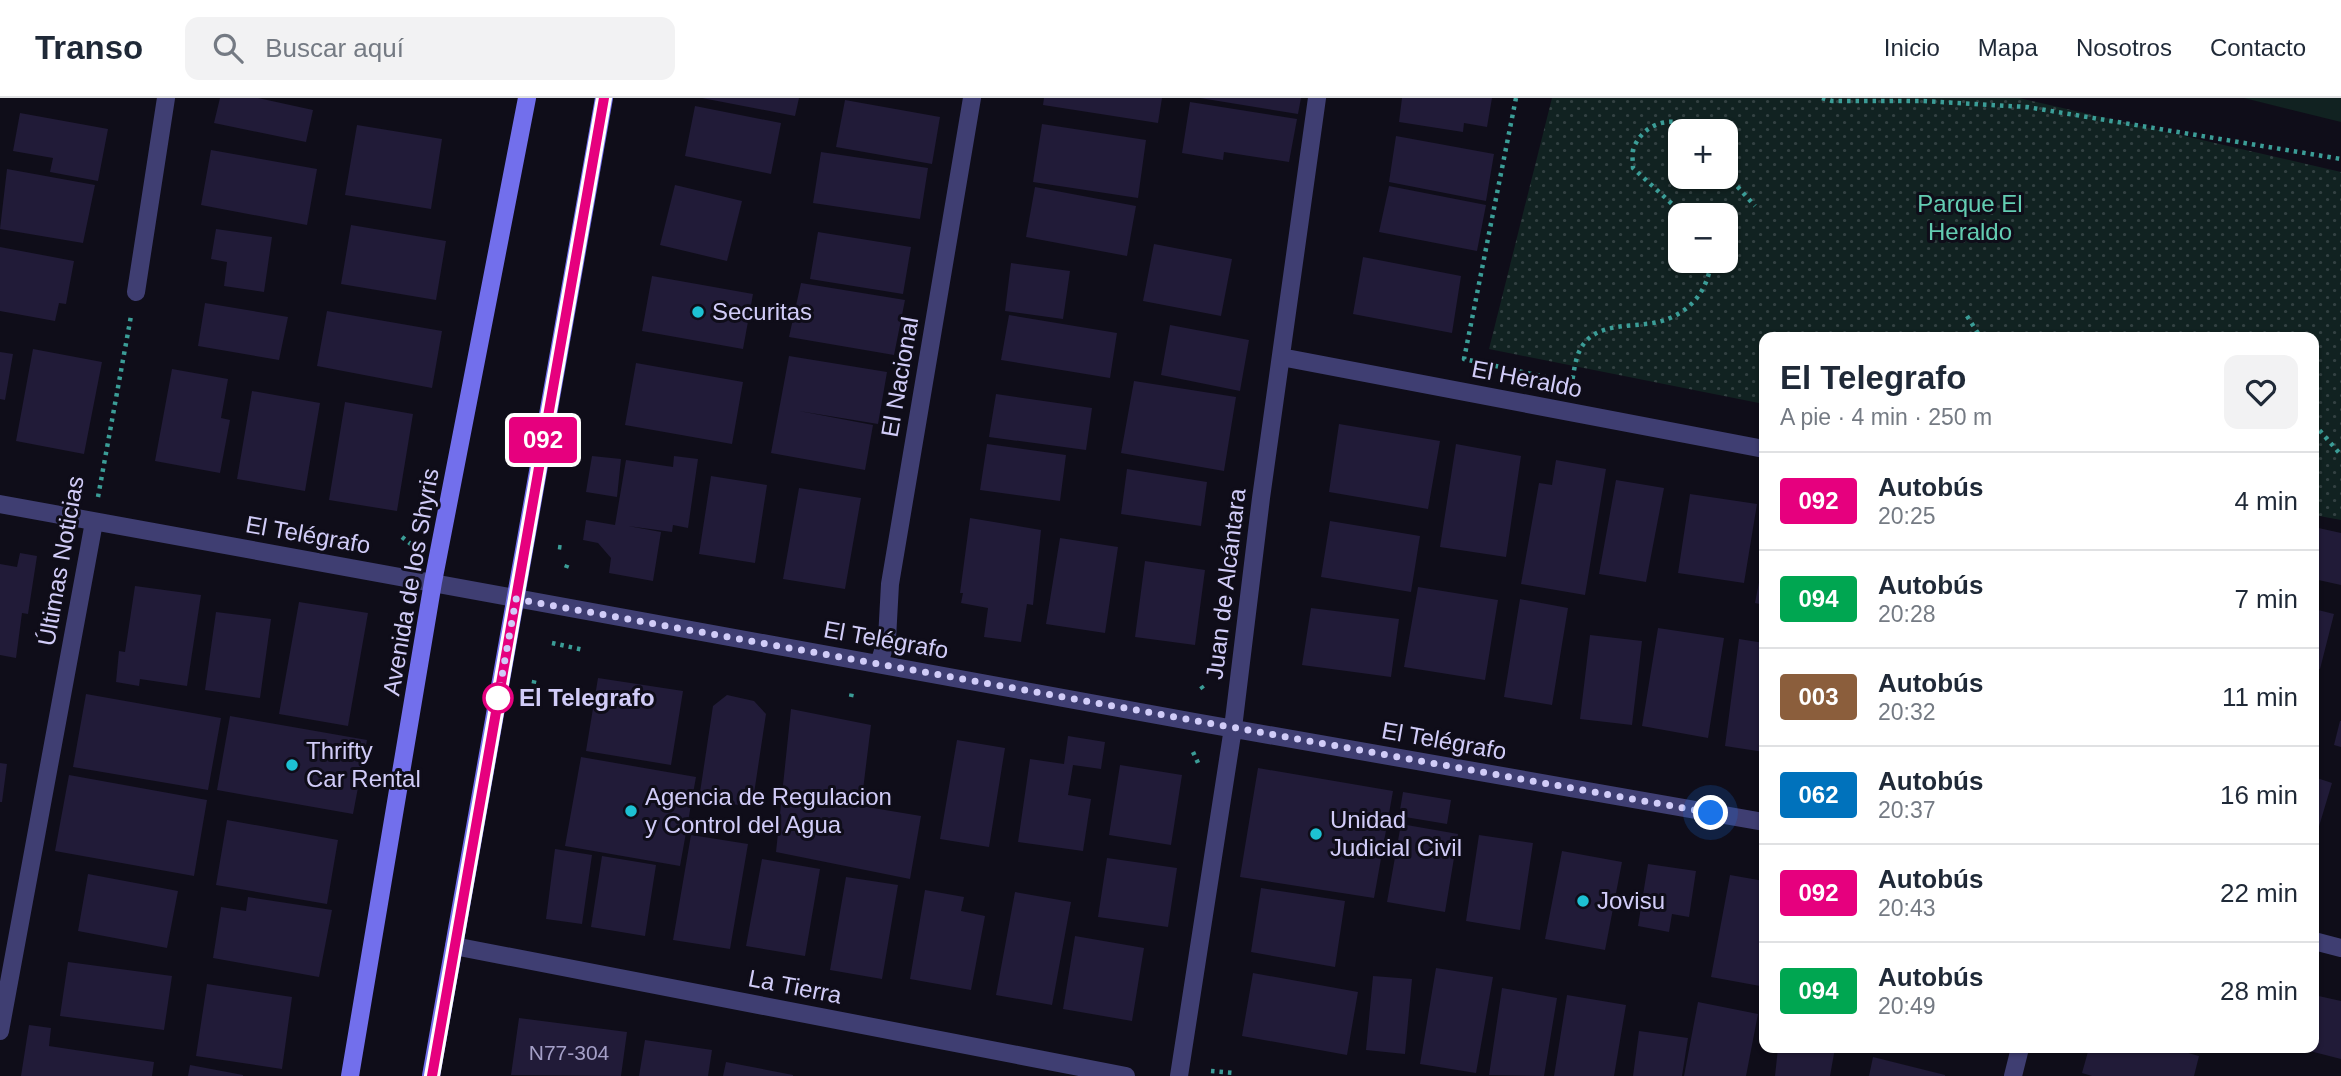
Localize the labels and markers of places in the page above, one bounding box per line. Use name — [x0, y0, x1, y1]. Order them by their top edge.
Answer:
place label: Securitas — [712, 298, 812, 325]
marker: Securitas — [690, 304, 706, 320]
marker: El Telegrafo — [483, 683, 513, 713]
place label: El Telegrafo — [519, 684, 655, 711]
place label: Thrifty Car Rental — [306, 737, 421, 792]
marker: Thrifty Car Rental — [284, 757, 300, 773]
place label: Agencia de Regulacion y Control del Agua — [645, 783, 892, 838]
marker: Agencia de Regulacion y Control del Agua — [623, 803, 639, 819]
place label: Unidad Judicial Civil — [1330, 806, 1462, 861]
marker: Unidad Judicial Civil — [1308, 826, 1324, 842]
place label: Jovisu — [1597, 887, 1665, 914]
marker: Jovisu — [1575, 893, 1591, 909]

